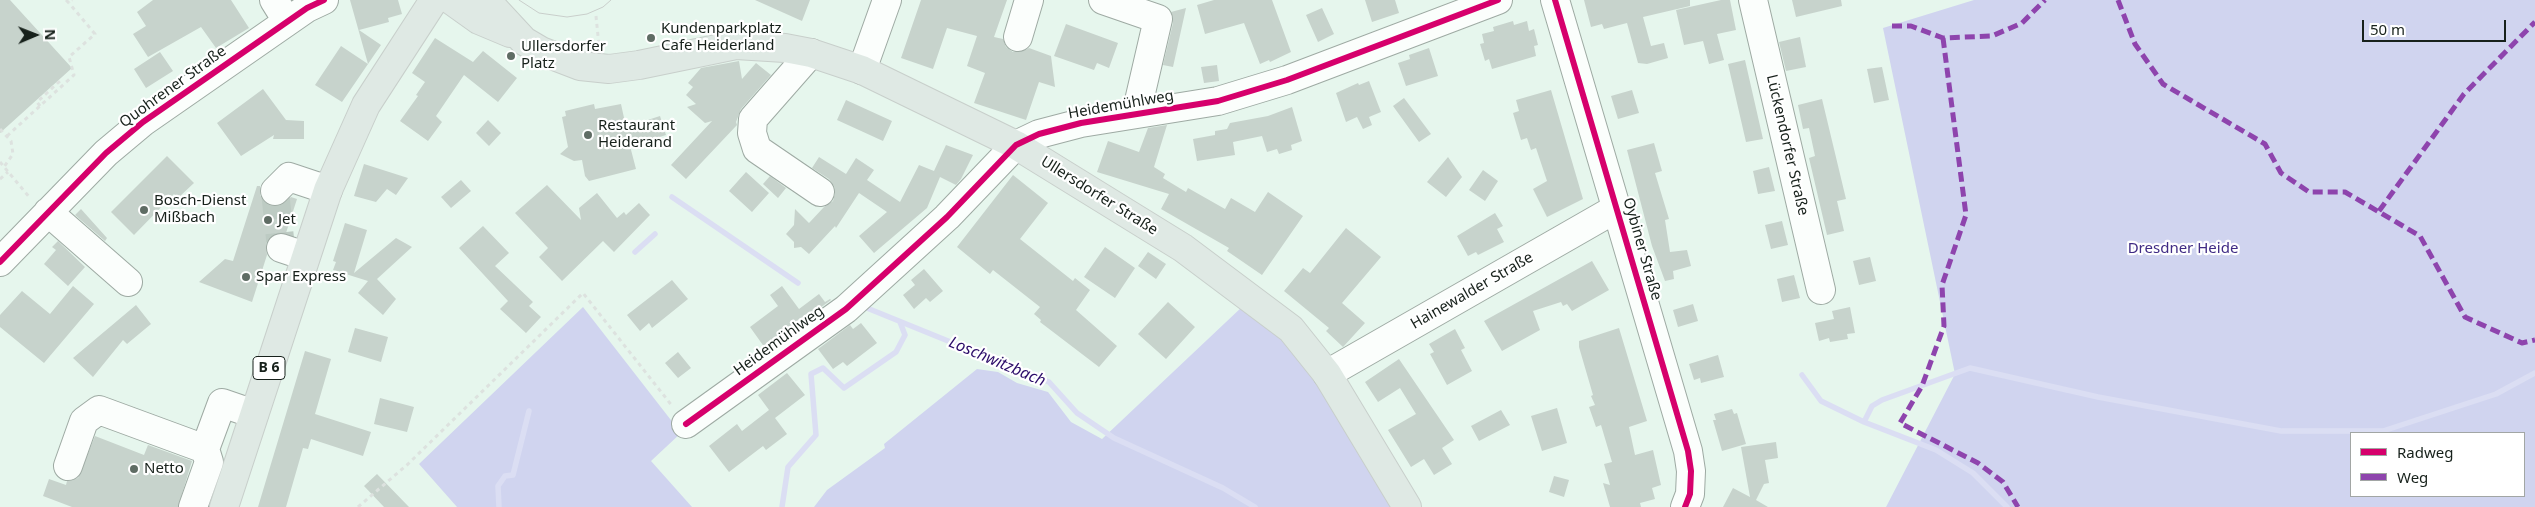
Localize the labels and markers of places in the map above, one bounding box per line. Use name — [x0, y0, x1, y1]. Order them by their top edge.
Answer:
place label: Kundenparkplatz Cafe Heiderland — [661, 20, 782, 55]
marker: Kundenparkplatz Cafe Heiderland — [645, 32, 657, 44]
place label: Ullersdorfer Platz — [521, 38, 606, 73]
marker: Ullersdorfer Platz — [505, 50, 517, 62]
place label: Restaurant Heiderand — [598, 117, 675, 152]
marker: Restaurant Heiderand — [582, 129, 594, 141]
place label: Bosch-Dienst Mißbach — [154, 192, 246, 227]
marker: Bosch-Dienst Mißbach — [138, 204, 150, 216]
place label: Jet — [278, 211, 296, 229]
marker: Jet — [262, 214, 274, 226]
place label: Spar Express — [256, 268, 346, 286]
marker: Spar Express — [240, 271, 252, 283]
place label: Netto — [144, 460, 184, 478]
marker: Netto — [128, 463, 140, 475]

